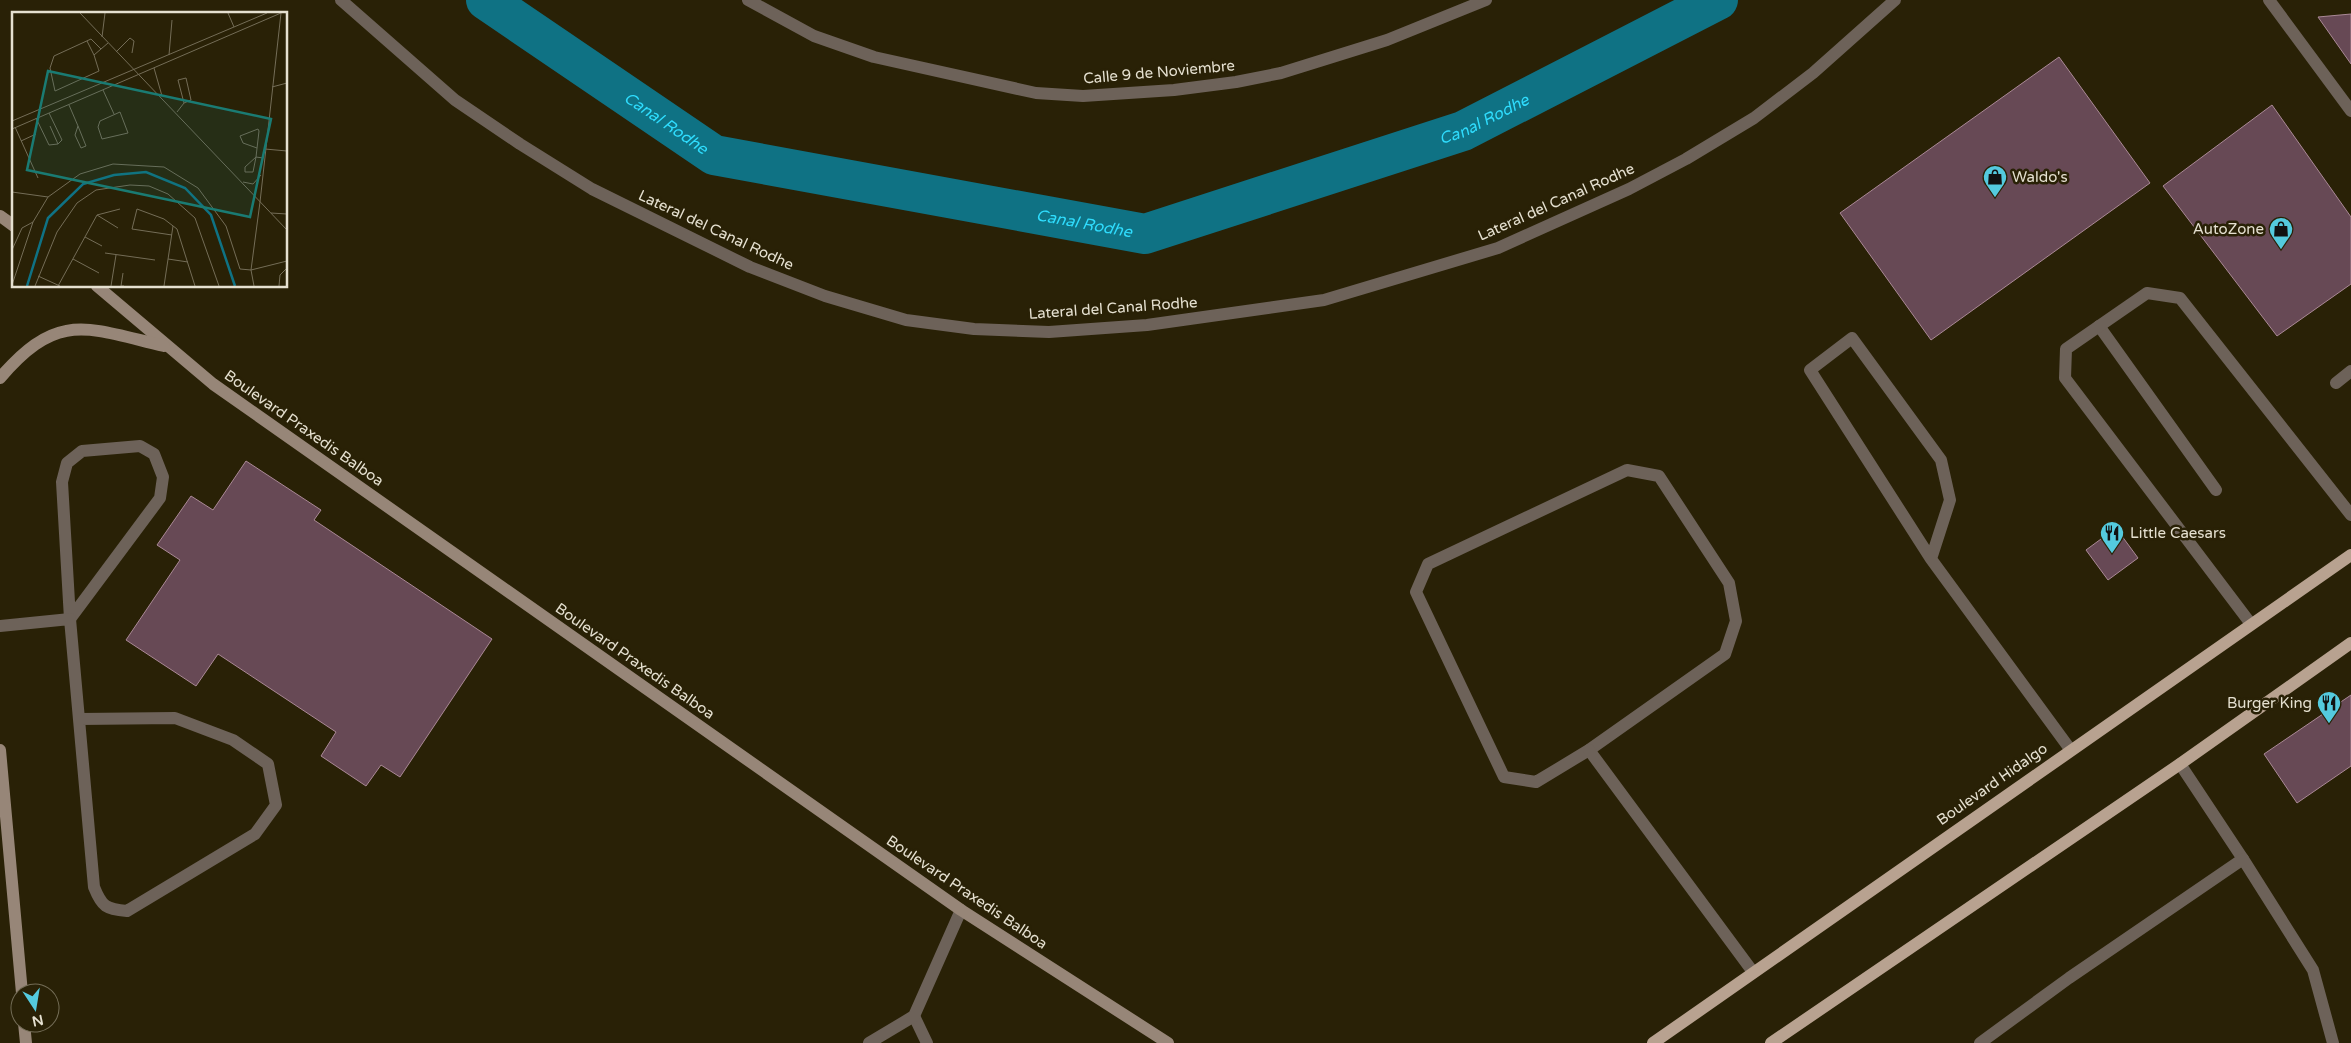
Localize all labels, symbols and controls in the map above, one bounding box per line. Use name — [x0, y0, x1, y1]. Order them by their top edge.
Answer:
inset map — [12, 12, 288, 288]
street label: Calle 9 de Noviembre — [1082, 56, 1236, 88]
water label: Canal Rodhe — [620, 88, 712, 159]
water label: Canal Rodhe — [1437, 89, 1533, 149]
street label: Lateral del Canal Rodhe — [1475, 159, 1637, 245]
shop icon: Waldo's — [1982, 164, 2008, 198]
place label: Waldo's — [2012, 168, 2068, 186]
street label: Lateral del Canal Rodhe — [635, 186, 797, 274]
water label: Canal Rodhe — [1034, 205, 1134, 243]
shop icon: AutoZone — [2268, 216, 2294, 250]
place label: AutoZone — [2193, 220, 2264, 238]
street label: Lateral del Canal Rodhe — [1028, 293, 1198, 323]
street label: Boulevard Praxedis Balboa — [221, 366, 387, 490]
restaurant icon: Little Caesars — [2099, 520, 2125, 554]
place label: Little Caesars — [2130, 524, 2226, 542]
street label: Boulevard Praxedis Balboa — [552, 599, 718, 723]
restaurant icon: Burger King — [2316, 690, 2342, 724]
place label: Burger King — [2227, 694, 2312, 712]
street label: Boulevard Hidalgo — [1933, 739, 2051, 829]
street label: Boulevard Praxedis Balboa — [883, 831, 1051, 953]
north arrow — [10, 983, 60, 1033]
text: N — [30, 1011, 45, 1030]

